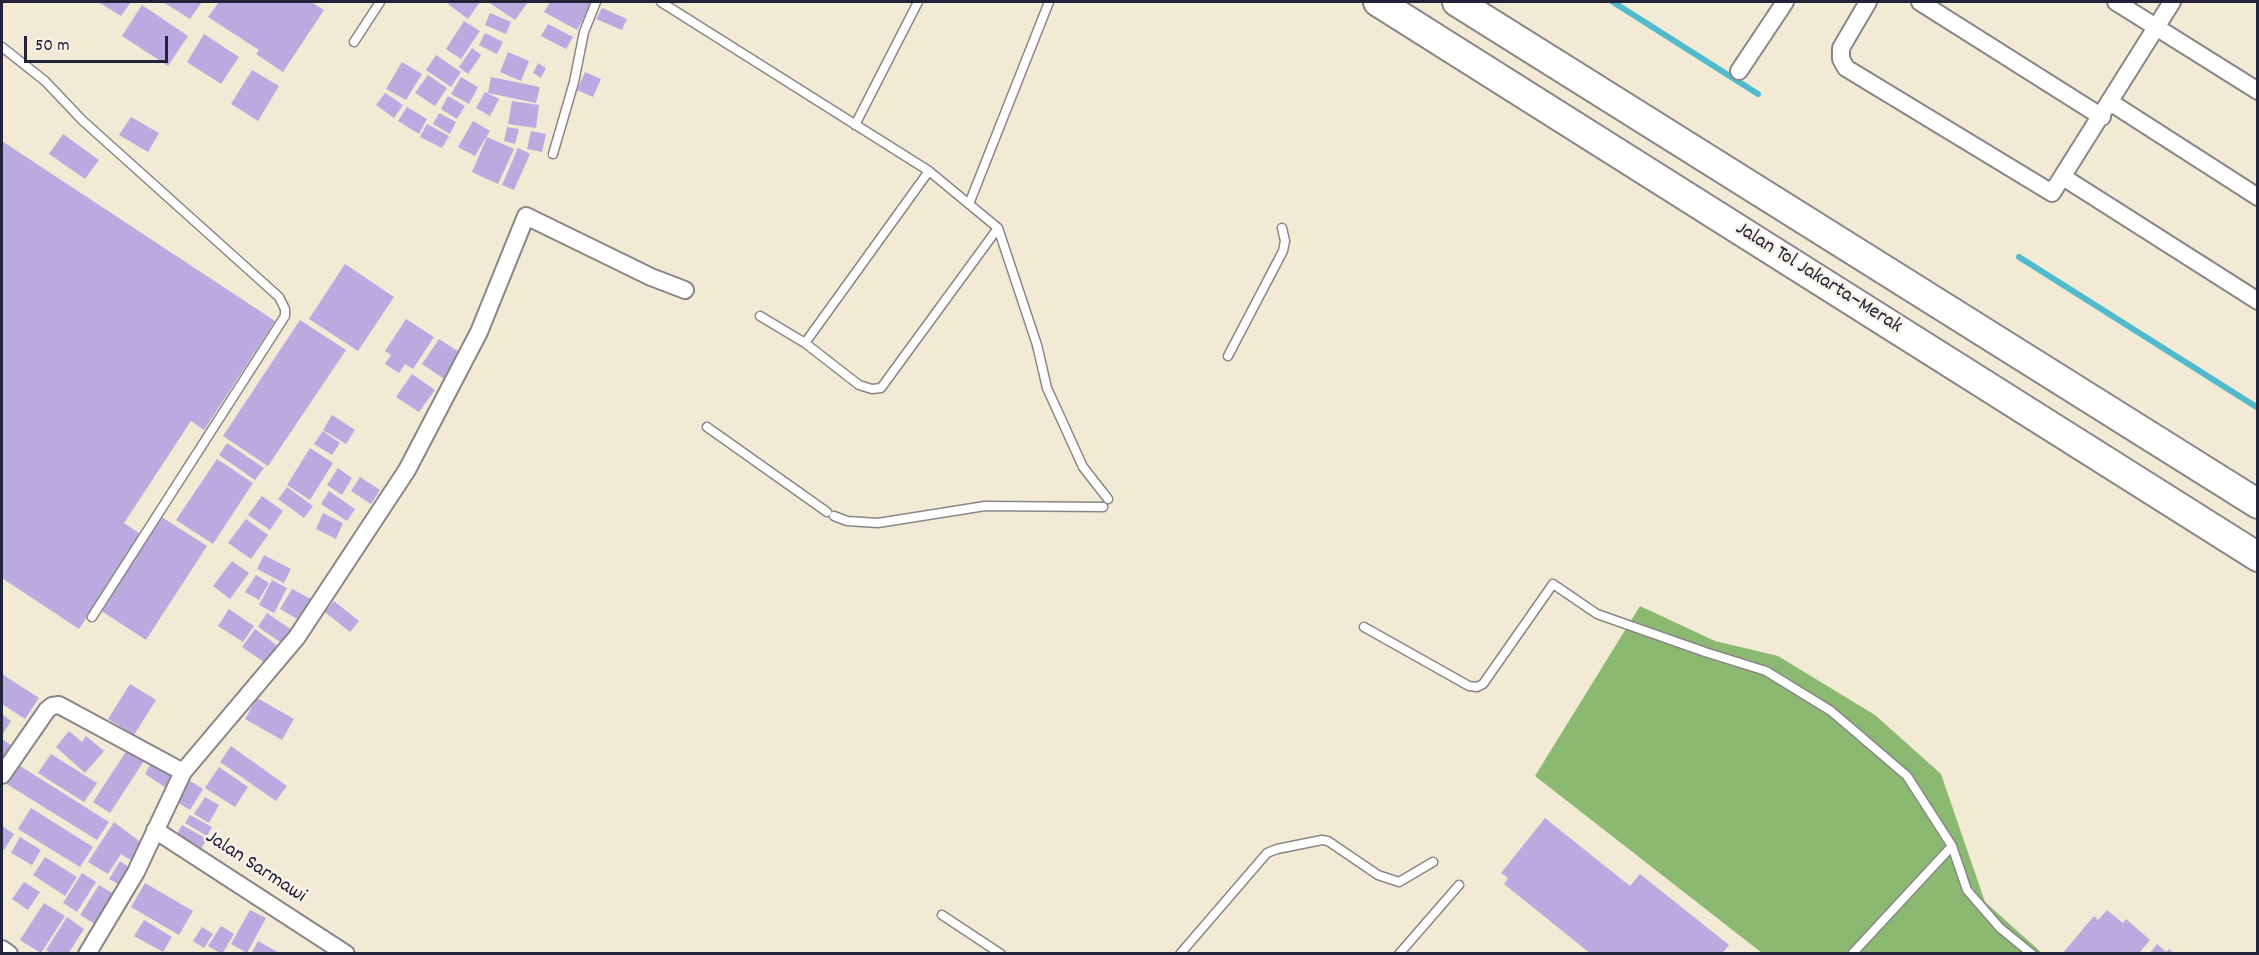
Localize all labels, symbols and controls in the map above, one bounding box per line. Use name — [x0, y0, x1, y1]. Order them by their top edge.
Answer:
scale bar — [27, 24, 171, 62]
text: 50 m — [35, 34, 70, 59]
street label: Jalan Tol Jakarta–Merak — [1730, 217, 1906, 341]
street label: Jalan Sarmawi — [200, 826, 310, 910]

